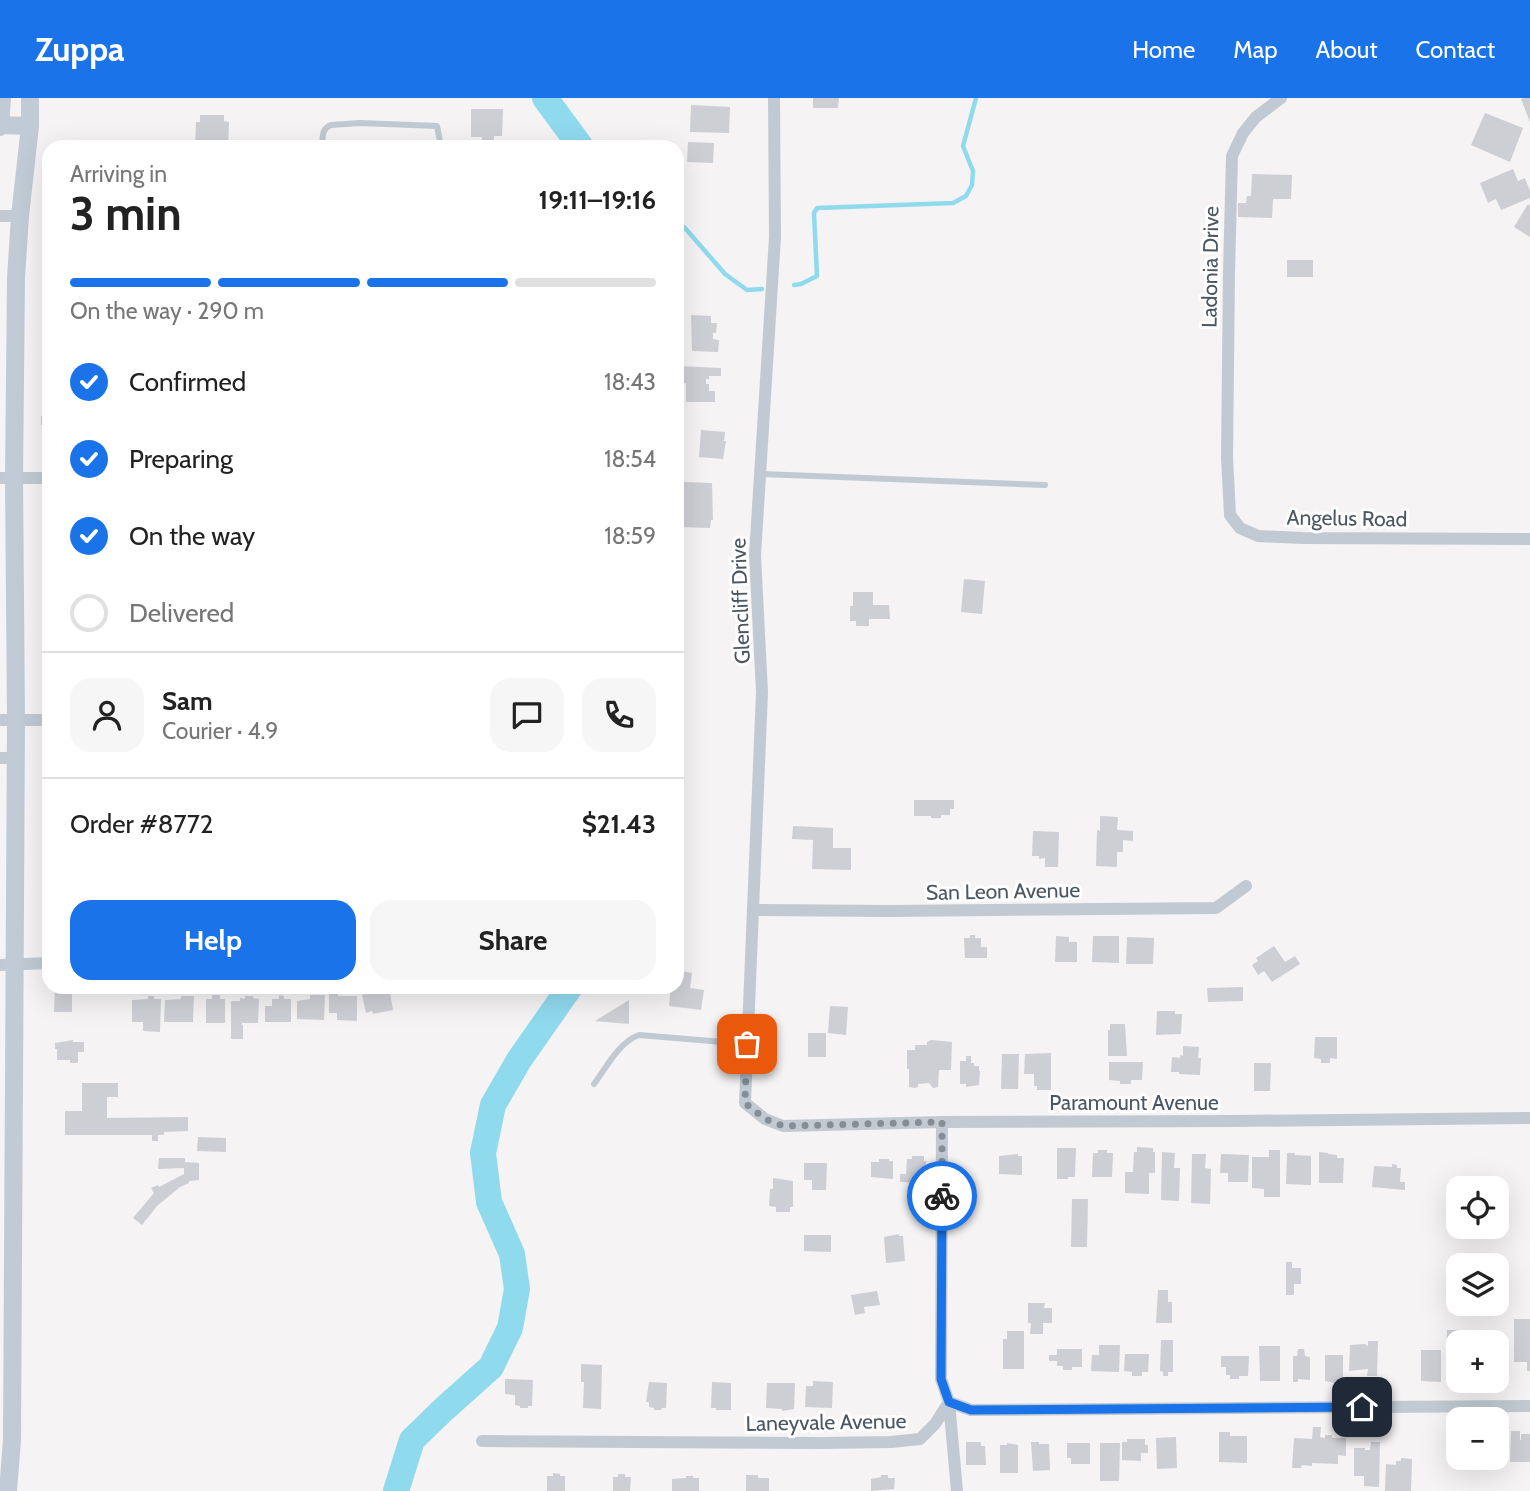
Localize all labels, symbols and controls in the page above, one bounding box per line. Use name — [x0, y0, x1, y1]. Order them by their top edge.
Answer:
text: Zuppa — [35, 29, 125, 69]
text: Home — [1132, 35, 1195, 64]
text: Map — [1233, 35, 1278, 64]
text: About — [1316, 35, 1378, 64]
text: Contact — [1416, 35, 1495, 64]
text: Arriving in — [70, 160, 167, 188]
text: 19:11–19:16 — [539, 184, 656, 216]
text: 3 min — [70, 186, 182, 242]
street label: Ladonia Drive — [1196, 206, 1224, 328]
text: On the way · 290 m — [70, 297, 264, 325]
icon: check — [70, 363, 108, 401]
text: Confirmed — [129, 366, 246, 398]
text: 18:43 — [604, 368, 656, 396]
icon: check — [70, 440, 108, 478]
text: Preparing — [129, 443, 233, 475]
text: 18:54 — [604, 445, 656, 473]
street label: Angelus Road — [1286, 504, 1408, 532]
icon: check — [70, 517, 108, 555]
text: On the way — [129, 520, 255, 552]
text: 18:59 — [604, 522, 656, 550]
street label: Glencliff Drive — [725, 537, 755, 664]
text: Delivered — [129, 597, 234, 629]
button: person — [70, 678, 144, 752]
button: chat — [490, 678, 564, 752]
button: phone — [582, 678, 656, 752]
text: Sam — [162, 685, 213, 717]
text: Courier · 4.9 — [162, 717, 278, 745]
text: Order #8772 — [70, 808, 213, 840]
text: $21.43 — [582, 808, 656, 840]
street label: San Leon Avenue — [926, 877, 1081, 905]
button: Help — [70, 900, 356, 980]
button: Share — [370, 900, 656, 980]
pin — [717, 1014, 777, 1074]
icon: bag — [728, 1025, 766, 1063]
street label: Paramount Avenue — [1049, 1090, 1219, 1115]
courier — [907, 1161, 977, 1231]
map controls — [1446, 1176, 1509, 1470]
button: locate — [1446, 1176, 1509, 1239]
icon: bike — [923, 1177, 961, 1215]
button: layers — [1446, 1253, 1509, 1316]
button: + — [1446, 1330, 1509, 1393]
pin — [1332, 1377, 1392, 1437]
icon: home — [1343, 1388, 1381, 1426]
button: − — [1446, 1407, 1509, 1470]
street label: Laneyvale Avenue — [745, 1408, 907, 1436]

